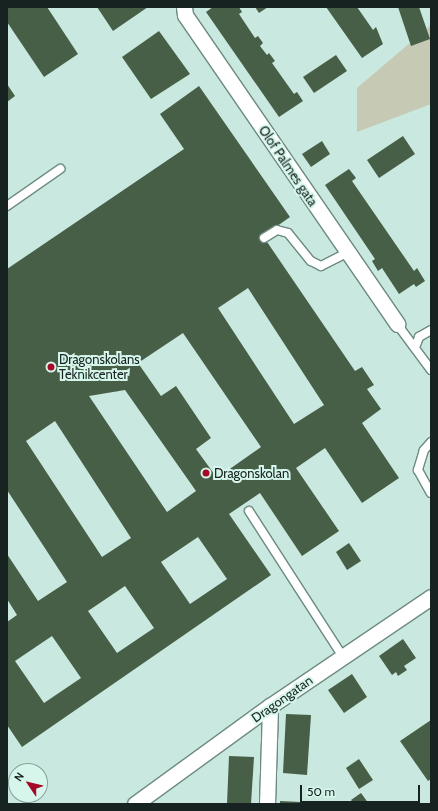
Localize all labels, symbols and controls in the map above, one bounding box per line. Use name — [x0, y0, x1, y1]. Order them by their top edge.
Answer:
street label: Olof Palmes gata — [255, 123, 321, 209]
place label: Dragonskolans Teknikcenter — [59, 352, 140, 383]
marker: Dragonskolans Teknikcenter — [46, 362, 56, 372]
place label: Dragonskolan — [214, 465, 289, 481]
marker: Dragonskolan — [201, 468, 211, 478]
street label: Dragongatan — [248, 672, 316, 726]
north arrow — [8, 763, 48, 803]
text: N — [11, 769, 27, 784]
scale bar — [302, 777, 422, 803]
text: 50 m — [307, 784, 335, 799]

